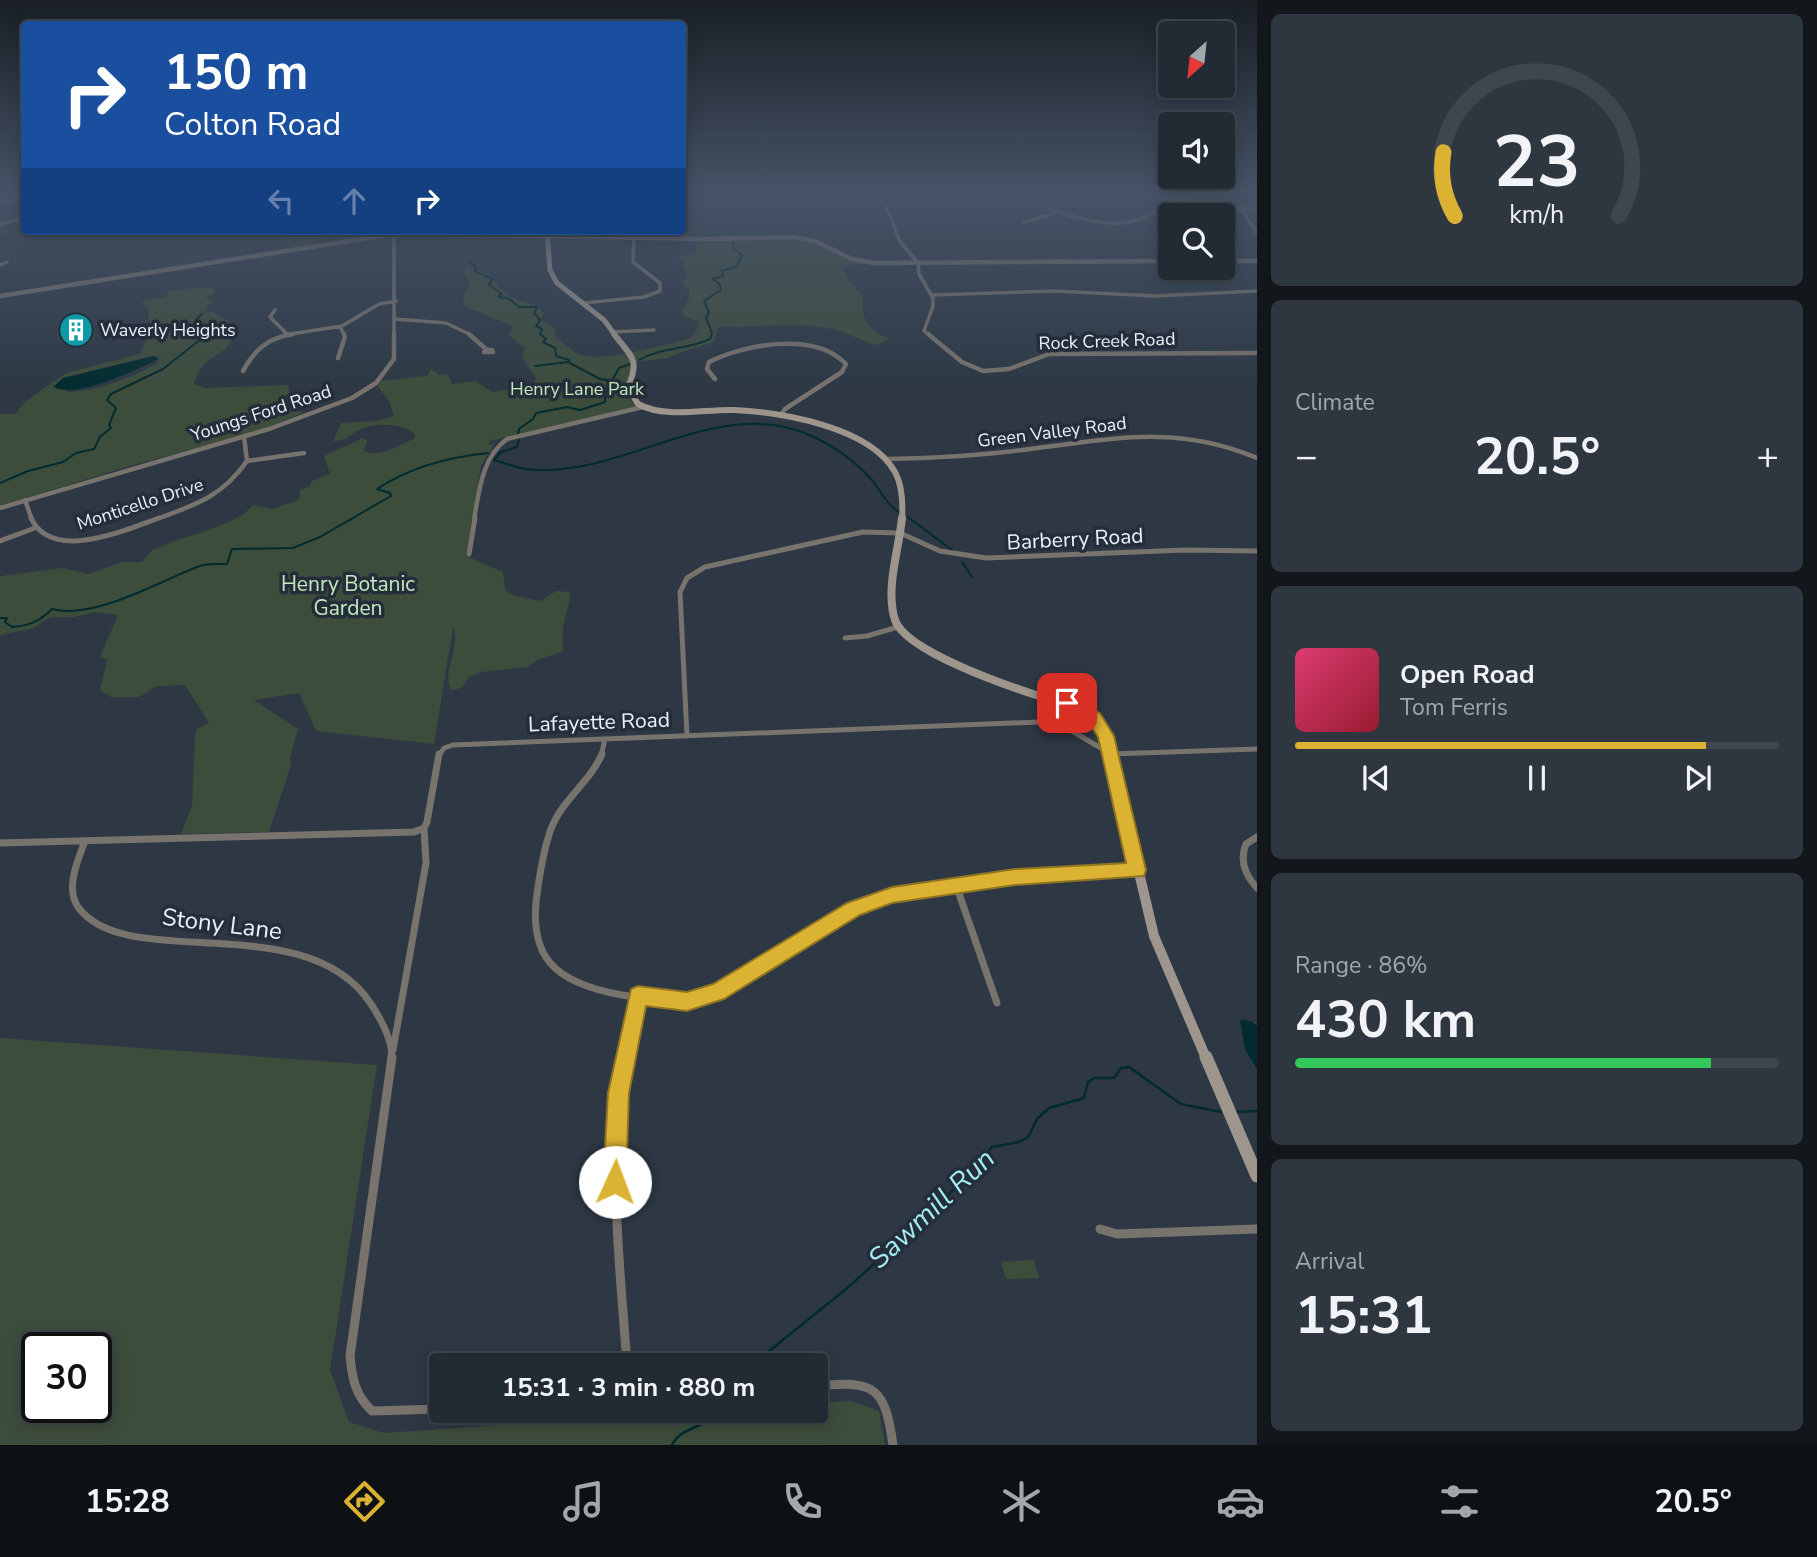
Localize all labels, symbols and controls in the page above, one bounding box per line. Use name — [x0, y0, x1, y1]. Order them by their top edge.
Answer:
north arrow — [1158, 21, 1236, 98]
map controls — [1158, 21, 1235, 280]
text: 150 m — [164, 39, 308, 106]
icon: right — [49, 49, 140, 140]
text: Colton Road — [164, 103, 341, 146]
button: sound — [1158, 112, 1235, 189]
text: 23 — [1493, 112, 1581, 212]
icon: left — [262, 182, 300, 220]
icon: ahead — [335, 182, 373, 220]
icon: right — [408, 182, 446, 220]
text: km/h — [1509, 198, 1565, 232]
button: search — [1158, 203, 1235, 280]
building icon: Waverly Heights — [57, 311, 95, 349]
place label: Waverly Heights — [100, 318, 236, 342]
street label: Rock Creek Road — [1038, 327, 1176, 355]
park label: Henry Lane Park — [510, 377, 645, 401]
street label: Youngs Ford Road — [187, 379, 334, 447]
text: Climate — [1295, 387, 1375, 418]
street label: Green Valley Road — [976, 411, 1128, 453]
text: 20.5° — [1474, 421, 1600, 492]
text: − — [1295, 431, 1318, 482]
text: + — [1756, 431, 1779, 482]
street label: Monticello Drive — [74, 472, 206, 536]
street label: Barberry Road — [1006, 521, 1144, 557]
park label: Henry Botanic Garden — [281, 570, 415, 622]
text: Open Road — [1400, 657, 1535, 692]
pin — [1037, 673, 1097, 733]
icon: arrive — [1048, 684, 1086, 722]
text: Tom Ferris — [1400, 692, 1508, 723]
street label: Lafayette Road — [528, 706, 670, 738]
icon: previous — [1357, 759, 1395, 797]
icon: pause — [1518, 759, 1556, 797]
icon: next — [1679, 759, 1717, 797]
street label: Stony Lane — [160, 901, 284, 947]
text: Range · 86% — [1295, 950, 1427, 981]
text: 430 km — [1295, 984, 1476, 1055]
water label: Sawmill Run — [860, 1140, 1003, 1277]
position arrow — [578, 1145, 652, 1219]
text: Arrival — [1295, 1246, 1364, 1277]
text: 15:31 — [1295, 1280, 1433, 1351]
speed limit sign: 30 — [21, 1332, 112, 1423]
text: 15:31 · 3 min · 880 m — [502, 1370, 755, 1405]
icon: directions — [340, 1477, 389, 1526]
icon: music — [559, 1477, 608, 1526]
icon: phone — [778, 1477, 827, 1526]
icon: climate — [997, 1477, 1046, 1526]
icon: car — [1216, 1477, 1265, 1526]
icon: filters — [1435, 1477, 1484, 1526]
text: 15:28 — [85, 1480, 170, 1523]
text: 20.5° — [1654, 1480, 1732, 1523]

